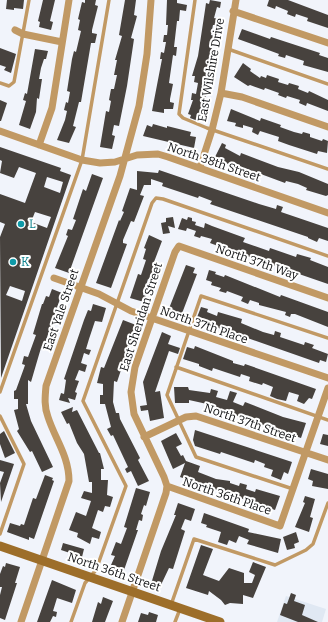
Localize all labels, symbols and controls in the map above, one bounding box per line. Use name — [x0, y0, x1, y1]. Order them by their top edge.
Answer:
street label: East Wilshire Drive — [195, 17, 227, 123]
street label: North 38th Street — [166, 140, 263, 185]
place label: L — [29, 217, 36, 231]
marker: L — [16, 219, 26, 229]
street label: North 37th Way — [214, 241, 301, 283]
place label: K — [21, 255, 30, 269]
marker: K — [8, 257, 18, 267]
street label: East Sheridan Street — [117, 260, 165, 373]
street label: East Yale Street — [40, 267, 82, 353]
street label: North 37th Place — [158, 303, 250, 347]
street label: North 37th Street — [202, 401, 298, 446]
street label: North 36th Place — [181, 474, 273, 518]
street label: North 36th Street — [66, 550, 163, 595]

